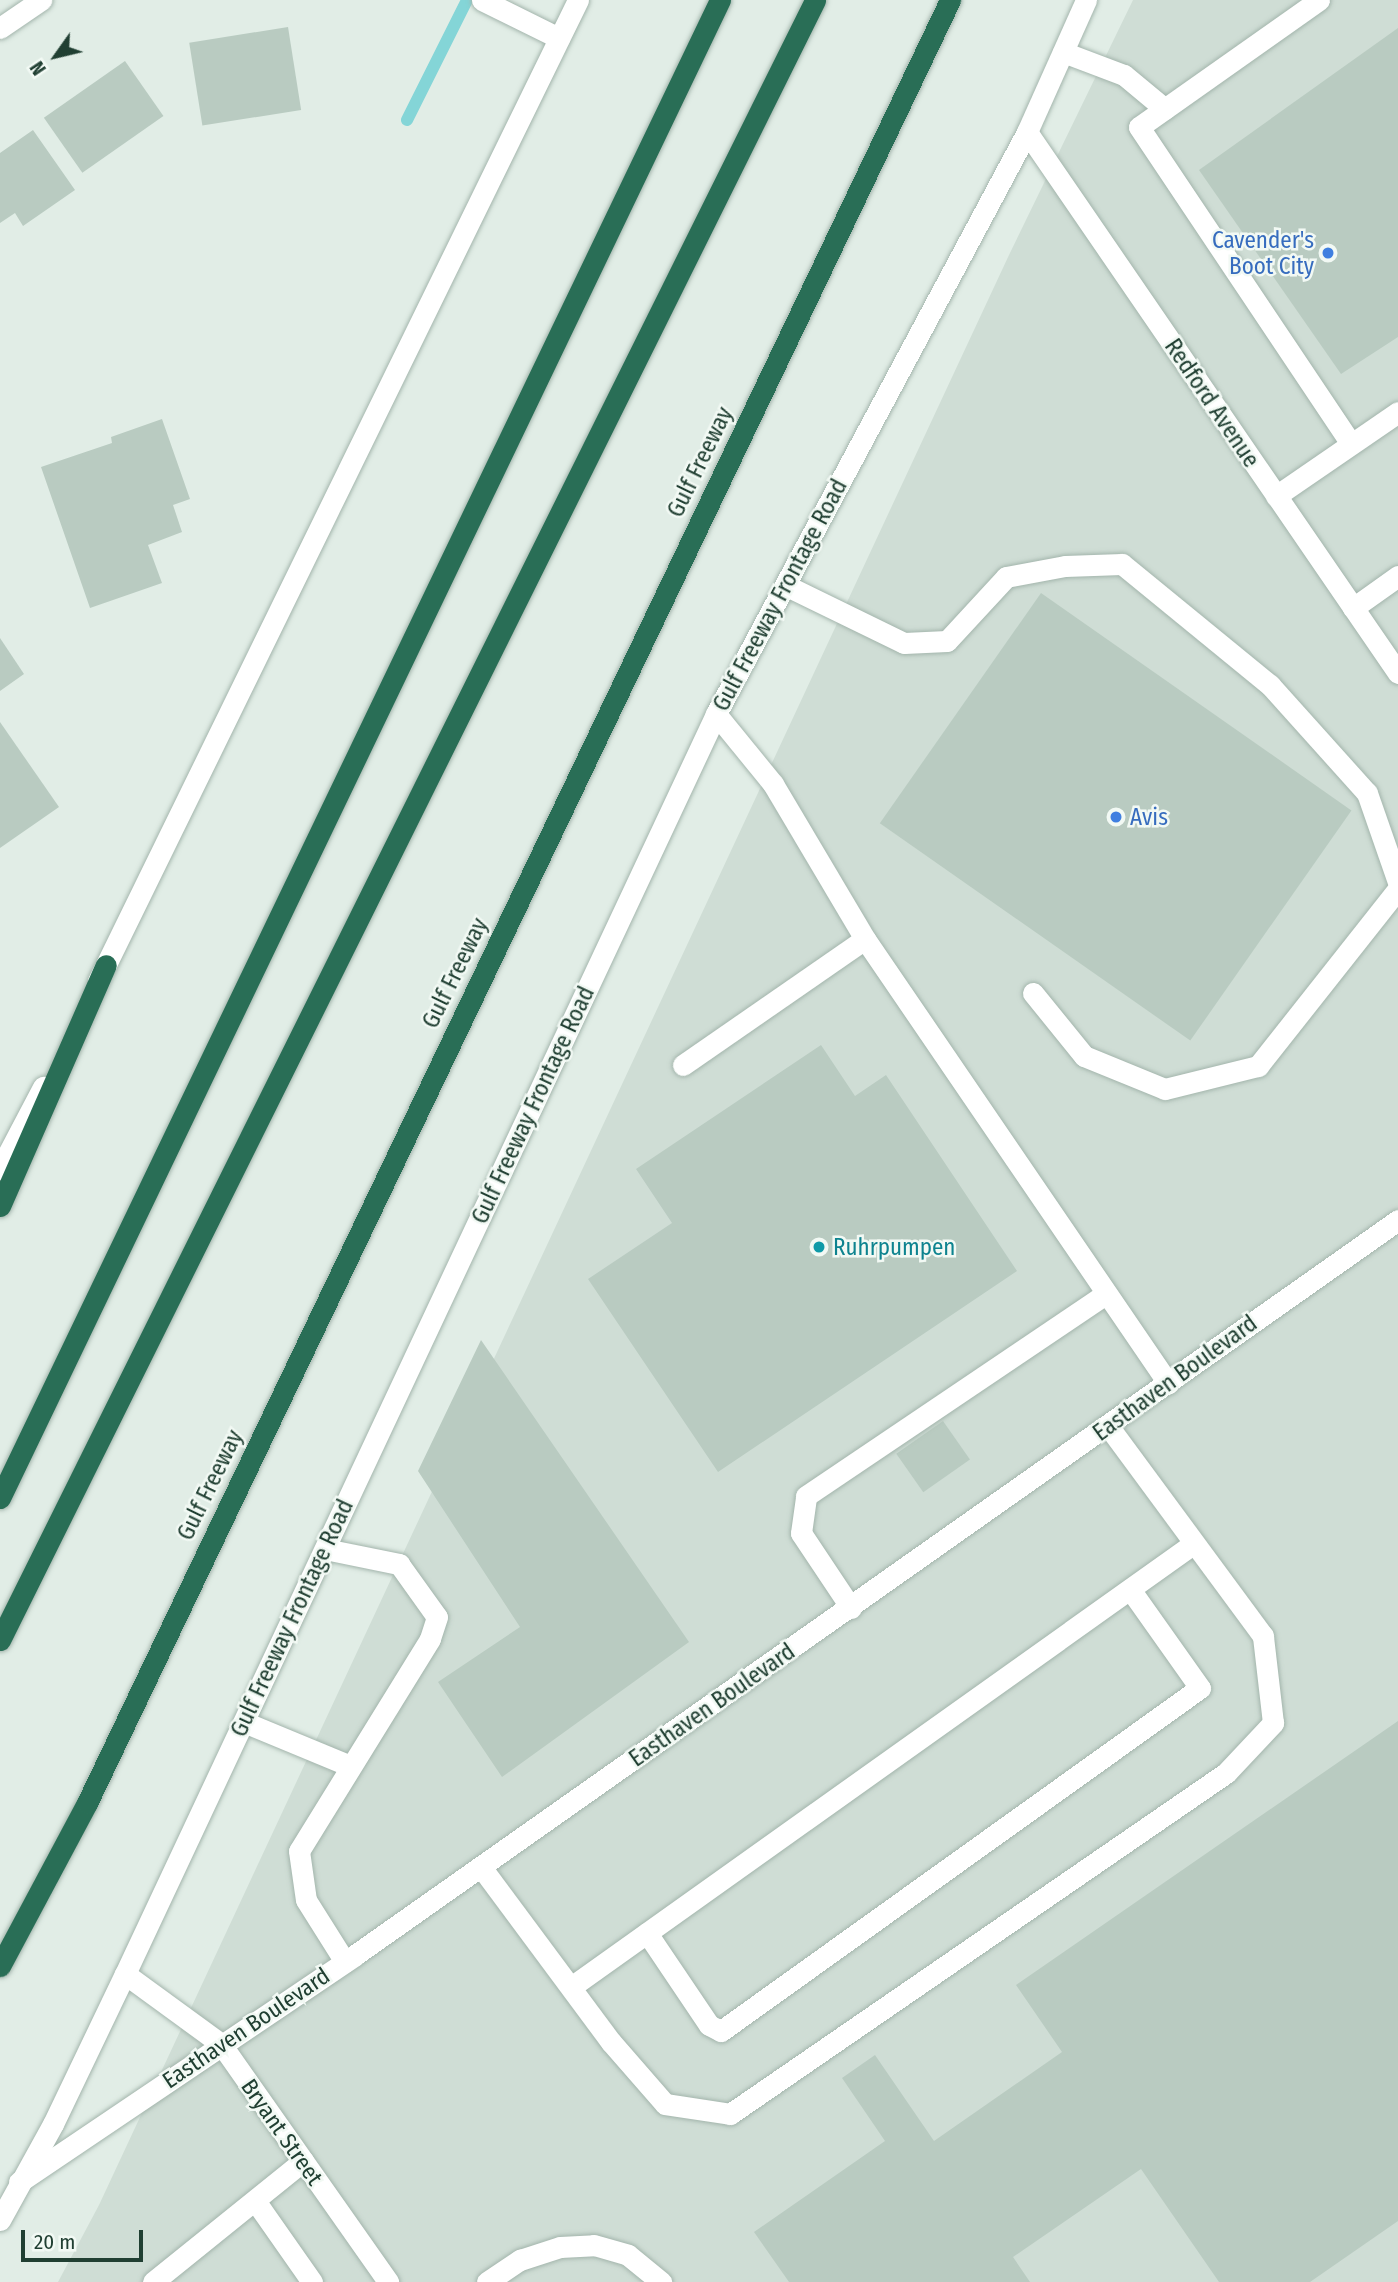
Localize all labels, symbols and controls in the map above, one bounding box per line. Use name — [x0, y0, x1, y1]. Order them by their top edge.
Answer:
north arrow — [21, 21, 91, 91]
text: N — [25, 57, 51, 79]
place label: Cavender's Boot City — [1212, 226, 1314, 280]
marker: Cavender's Boot City — [1320, 245, 1336, 261]
street label: Redford Avenue — [1159, 334, 1265, 472]
street label: Gulf Freeway — [662, 402, 738, 522]
street label: Gulf Freeway Frontage Road — [707, 474, 853, 716]
place label: Avis — [1130, 803, 1168, 831]
marker: Avis — [1108, 809, 1124, 825]
street label: Gulf Freeway — [417, 913, 493, 1033]
street label: Gulf Freeway Frontage Road — [466, 982, 600, 1228]
place label: Ruhrpumpen — [833, 1233, 955, 1261]
marker: Ruhrpumpen — [811, 1239, 827, 1255]
street label: Easthaven Boulevard — [1088, 1309, 1262, 1447]
street label: Gulf Freeway — [172, 1425, 248, 1545]
street label: Gulf Freeway Frontage Road — [225, 1495, 359, 1741]
street label: Easthaven Boulevard — [624, 1638, 800, 1772]
street label: Easthaven Boulevard — [157, 1962, 335, 2094]
street label: Bryant Street — [235, 2074, 329, 2190]
scale bar — [24, 2216, 147, 2260]
text: 20 m — [34, 2229, 75, 2255]

